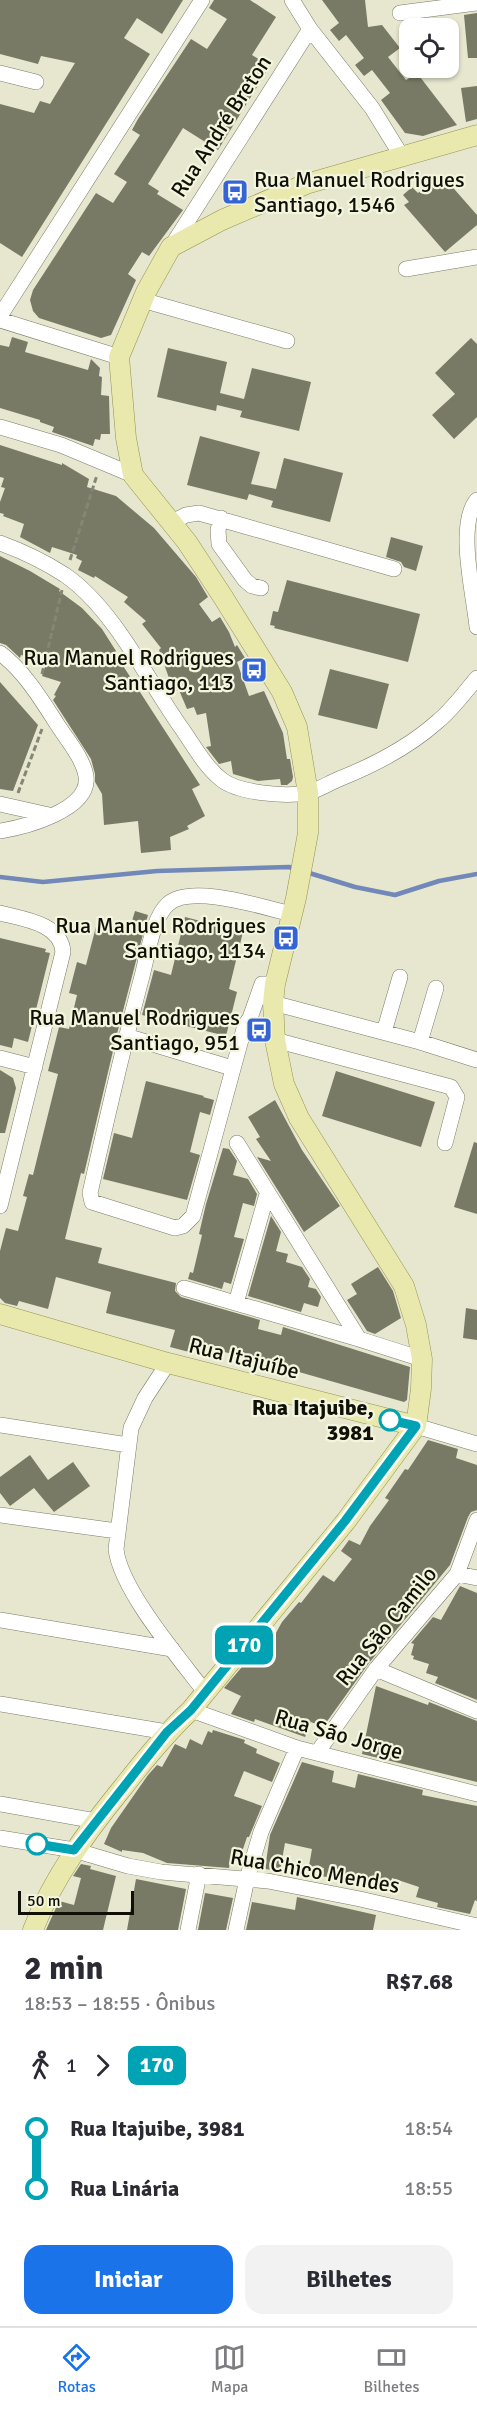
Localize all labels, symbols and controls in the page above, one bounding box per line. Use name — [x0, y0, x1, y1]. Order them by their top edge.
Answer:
map controls — [399, 18, 459, 78]
button: locate — [399, 18, 459, 78]
street label: Rua André Breton — [165, 50, 277, 202]
place label: Rua Manuel Rodrigues Santiago, 1546 — [254, 166, 465, 218]
bus stop icon: Rua Manuel Rodrigues Santiago, 1546 — [220, 177, 250, 207]
place label: Rua Manuel Rodrigues Santiago, 113 — [23, 644, 234, 696]
bus stop icon: Rua Manuel Rodrigues Santiago, 113 — [239, 655, 269, 685]
place label: Rua Manuel Rodrigues Santiago, 1134 — [55, 912, 266, 964]
bus stop icon: Rua Manuel Rodrigues Santiago, 1134 — [271, 923, 301, 953]
place label: Rua Manuel Rodrigues Santiago, 951 — [29, 1004, 240, 1056]
bus stop icon: Rua Manuel Rodrigues Santiago, 951 — [244, 1015, 274, 1045]
street label: Rua Itajuíbe — [186, 1331, 302, 1385]
place label: Rua Itajuibe, 3981 — [252, 1394, 374, 1446]
marker: Rua Itajuibe, 3981 — [379, 1409, 401, 1431]
street label: Rua São Camilo — [330, 1561, 442, 1691]
line badge: 170 — [210, 1626, 278, 1664]
text: 170 — [227, 1632, 261, 1658]
street label: Rua São Jorge — [272, 1703, 406, 1765]
unlabelled marker — [26, 1833, 48, 1855]
street label: Rua Chico Mendes — [228, 1843, 402, 1899]
scale bar — [18, 1888, 134, 1916]
text: 50 m — [27, 1891, 61, 1911]
text: 2 min — [24, 1948, 104, 1989]
text: R$7.68 — [386, 1968, 453, 1995]
text: 18:53 – 18:55 · Ônibus — [24, 1991, 215, 2016]
icon: walk — [24, 2049, 57, 2082]
icon: forward — [86, 2049, 119, 2082]
text: 170 — [140, 2052, 174, 2078]
text: 1 — [66, 2053, 77, 2078]
text: Rua Itajuibe, 3981 — [70, 2115, 245, 2142]
text: 18:54 — [404, 2116, 453, 2141]
text: Rua Linária — [70, 2175, 179, 2202]
text: 18:55 — [404, 2176, 453, 2201]
button: Iniciar — [24, 2245, 233, 2314]
button: Bilhetes — [245, 2245, 453, 2314]
tab: Rotas — [58, 2341, 96, 2397]
tab: Mapa — [211, 2341, 248, 2397]
tab: Bilhetes — [364, 2341, 419, 2397]

